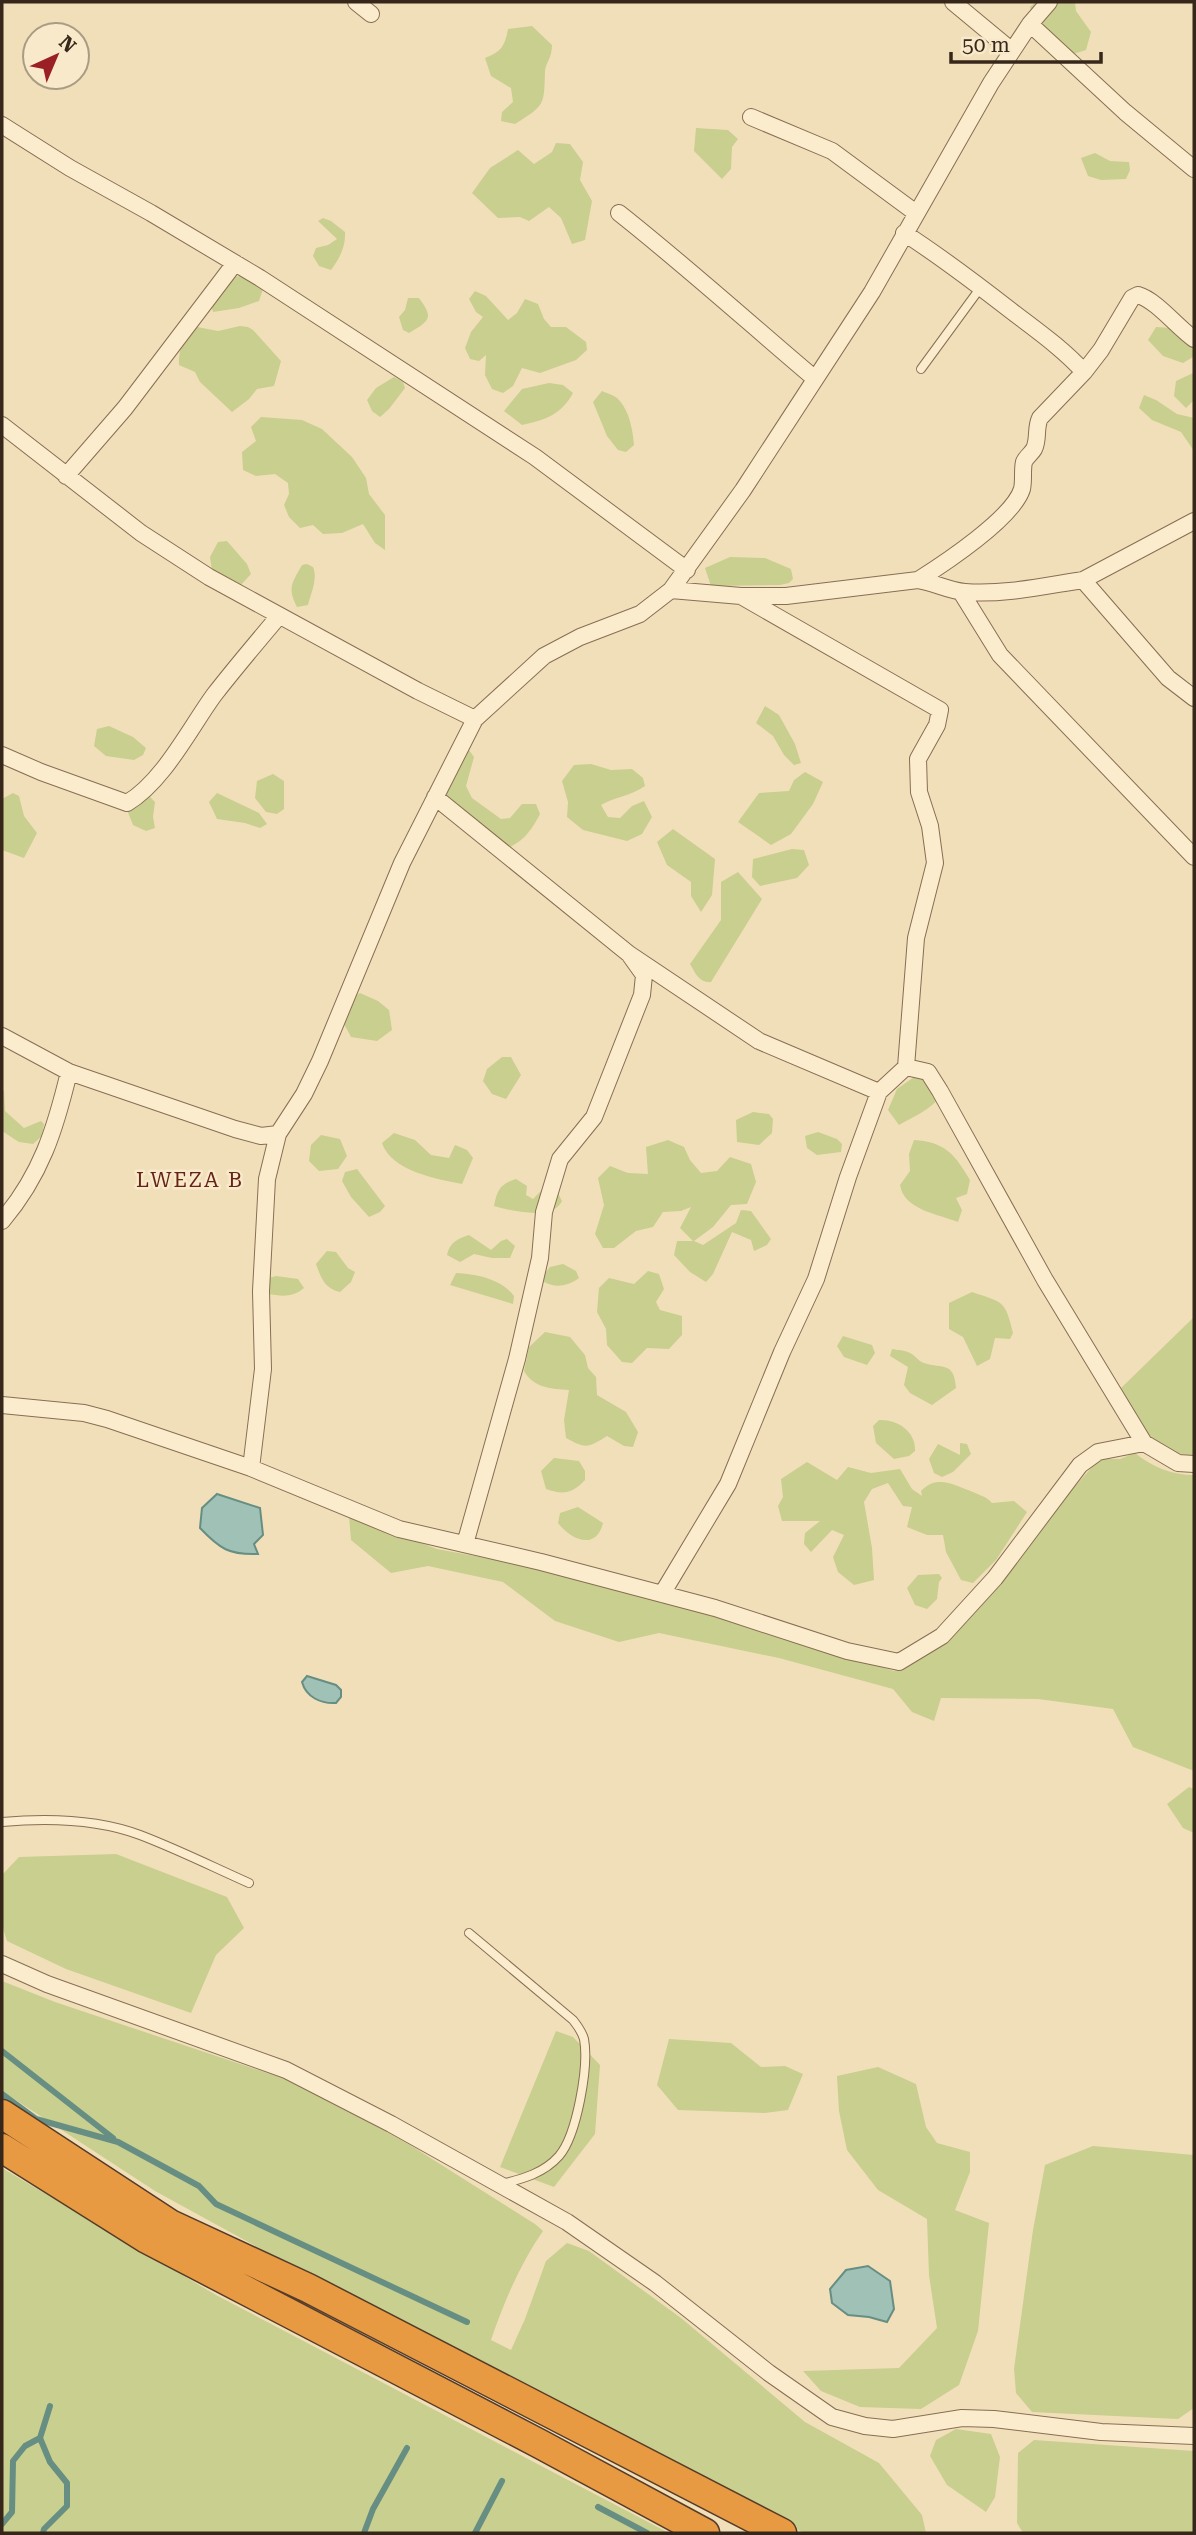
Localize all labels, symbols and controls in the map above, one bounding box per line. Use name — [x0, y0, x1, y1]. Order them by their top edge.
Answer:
north arrow — [21, 21, 91, 91]
scale bar — [951, 21, 1102, 65]
text: N — [54, 31, 81, 58]
text: 50 m — [962, 33, 1010, 57]
district label: LWEZA B — [136, 1168, 244, 1192]

